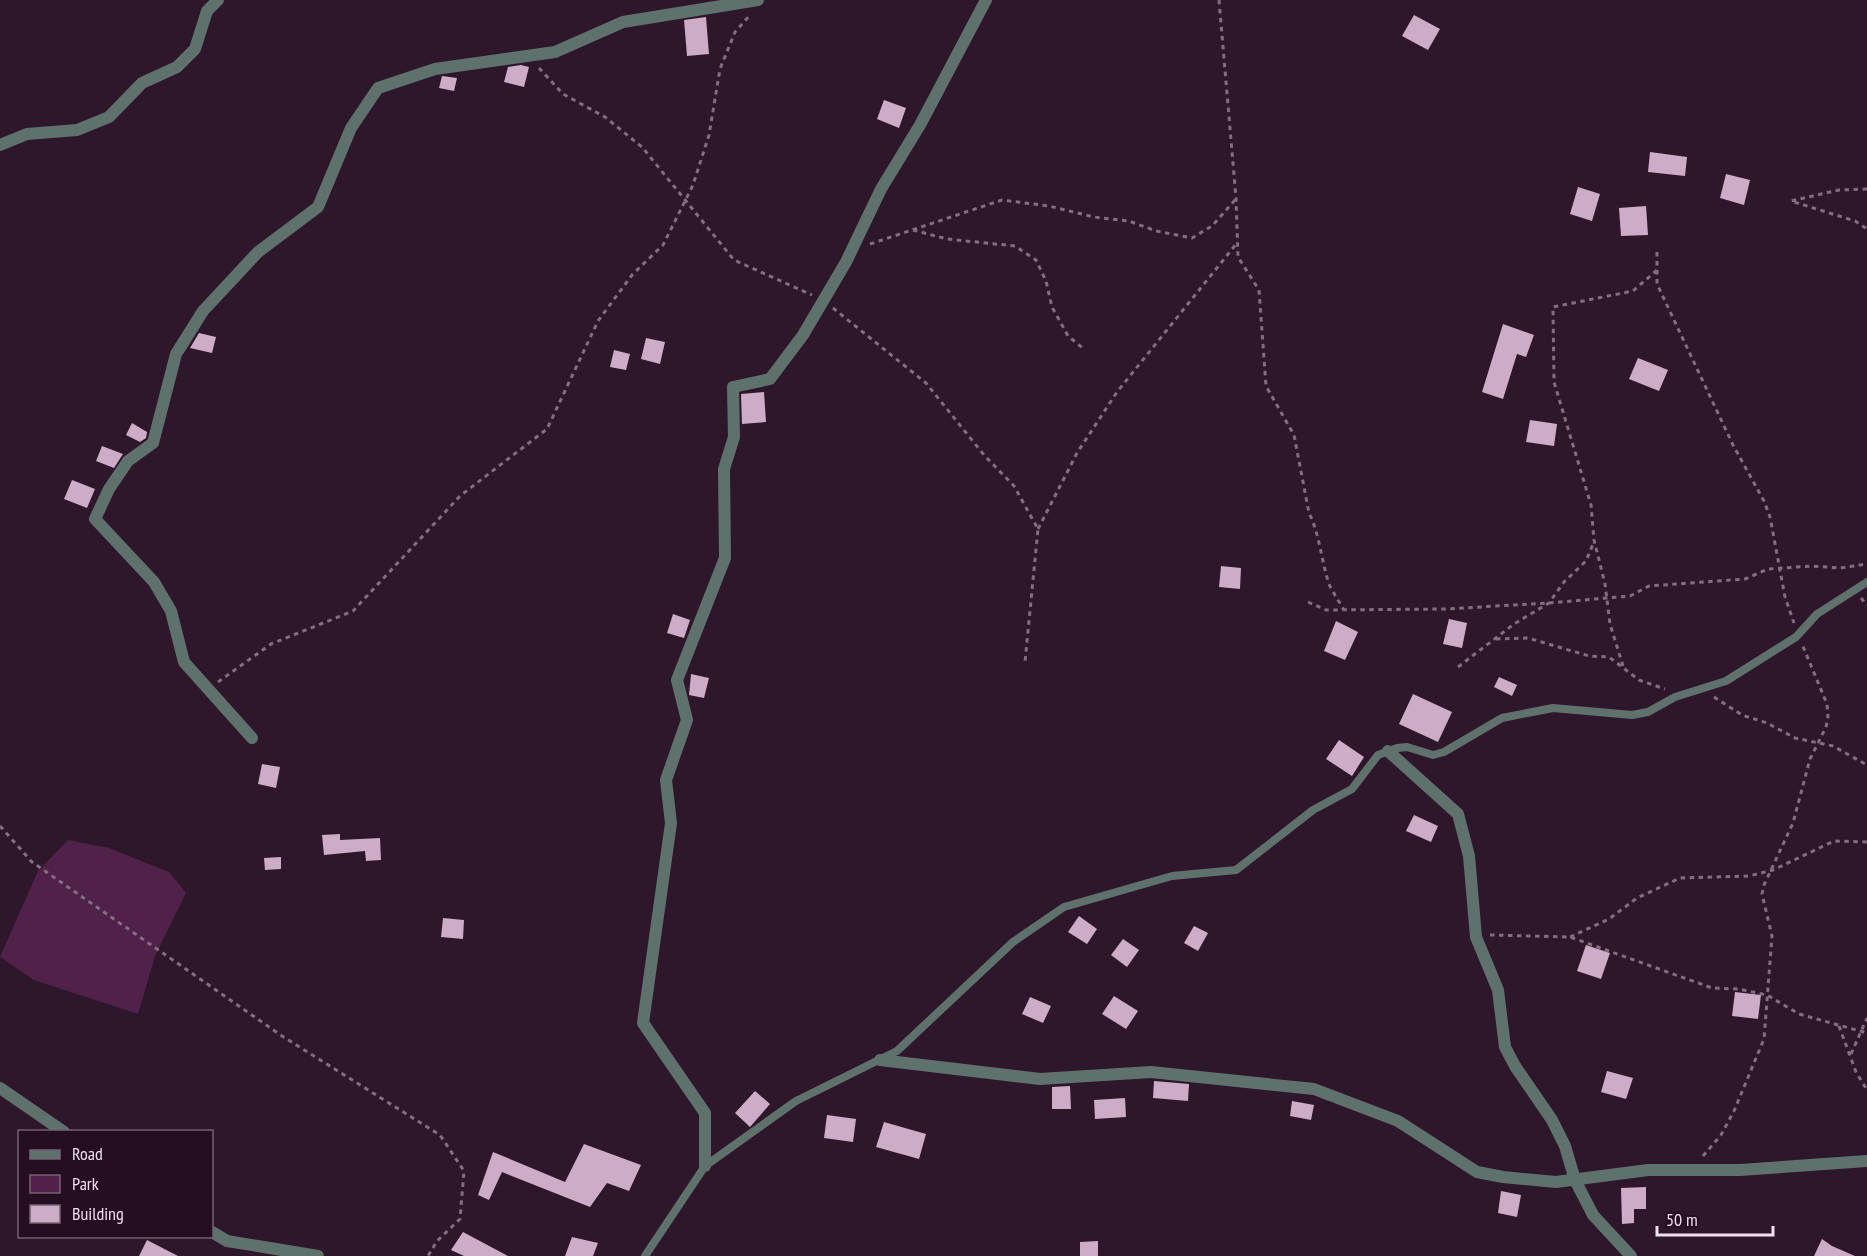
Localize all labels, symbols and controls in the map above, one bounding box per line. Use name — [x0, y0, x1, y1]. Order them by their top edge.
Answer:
legend — [18, 1130, 213, 1238]
text: Road — [72, 1142, 103, 1165]
text: Park — [72, 1172, 99, 1195]
scale bar — [1657, 1199, 1772, 1237]
text: Building — [72, 1202, 124, 1225]
text: 50 m — [1666, 1208, 1698, 1231]

